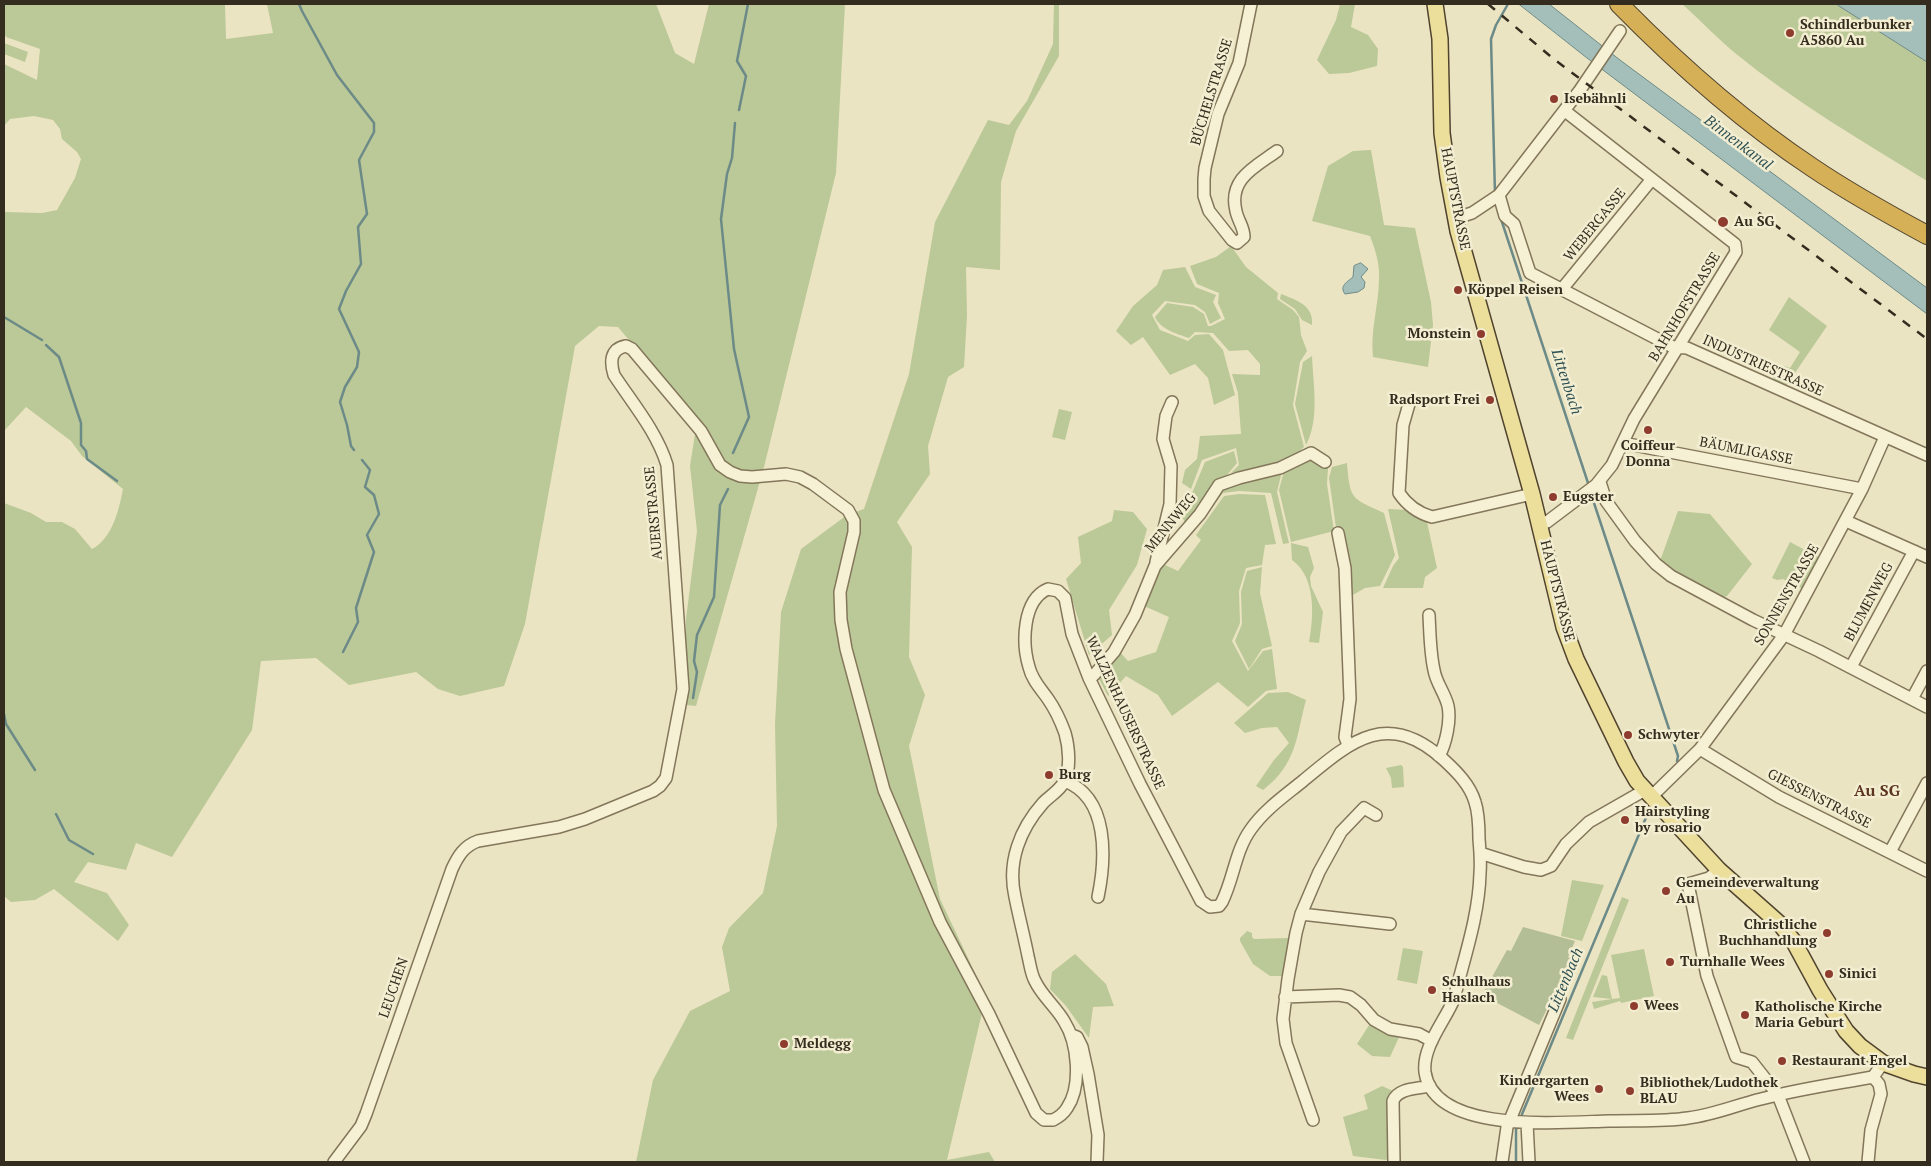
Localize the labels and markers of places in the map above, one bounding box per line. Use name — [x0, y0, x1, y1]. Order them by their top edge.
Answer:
place label: Schindlerbunker A5860 Au — [1800, 17, 1911, 49]
marker: Schindlerbunker A5860 Au — [1784, 27, 1796, 39]
place label: Isebähnli — [1564, 91, 1626, 107]
marker: Isebähnli — [1548, 93, 1560, 105]
place label: Au SG — [1734, 214, 1774, 230]
marker: Au SG — [1716, 215, 1730, 229]
place label: Köppel Reisen — [1468, 282, 1563, 298]
marker: Köppel Reisen — [1452, 284, 1464, 296]
place label: Monstein — [1408, 326, 1471, 342]
marker: Monstein — [1475, 328, 1487, 340]
place label: Radsport Frei — [1389, 392, 1480, 408]
marker: Radsport Frei — [1484, 394, 1496, 406]
marker: Coiffeur Donna — [1642, 424, 1654, 436]
place label: Coiffeur Donna — [1621, 438, 1675, 471]
place label: Eugster — [1563, 489, 1614, 505]
marker: Eugster — [1547, 491, 1559, 503]
place label: Schwyter — [1638, 727, 1700, 743]
marker: Schwyter — [1622, 729, 1634, 741]
place label: Burg — [1059, 767, 1091, 783]
marker: Burg — [1043, 769, 1055, 781]
place label: Hairstyling by rosario — [1635, 804, 1710, 836]
marker: Hairstyling by rosario — [1619, 814, 1631, 826]
place label: Gemeindeverwaltung Au — [1676, 875, 1819, 908]
marker: Gemeindeverwaltung Au — [1660, 885, 1672, 897]
place label: Christliche Buchhandlung — [1719, 917, 1817, 950]
marker: Christliche Buchhandlung — [1821, 927, 1833, 939]
place label: Turnhalle Wees — [1680, 954, 1785, 970]
marker: Turnhalle Wees — [1664, 956, 1676, 968]
place label: Sinici — [1839, 966, 1877, 982]
marker: Sinici — [1823, 968, 1835, 980]
place label: Schulhaus Haslach — [1442, 974, 1511, 1006]
marker: Schulhaus Haslach — [1426, 984, 1438, 996]
place label: Wees — [1644, 998, 1679, 1014]
place label: Katholische Kirche Maria Geburt — [1755, 999, 1882, 1032]
marker: Wees — [1628, 1000, 1640, 1012]
marker: Katholische Kirche Maria Geburt — [1739, 1009, 1751, 1021]
place label: Meldegg — [794, 1036, 851, 1052]
marker: Meldegg — [778, 1038, 790, 1050]
place label: Restaurant Engel — [1792, 1053, 1907, 1069]
marker: Restaurant Engel — [1776, 1055, 1788, 1067]
place label: Kindergarten Wees — [1500, 1073, 1589, 1106]
place label: Bibliothek/Ludothek BLAU — [1640, 1075, 1778, 1108]
marker: Kindergarten Wees — [1593, 1083, 1605, 1095]
marker: Bibliothek/Ludothek BLAU — [1624, 1085, 1636, 1097]

